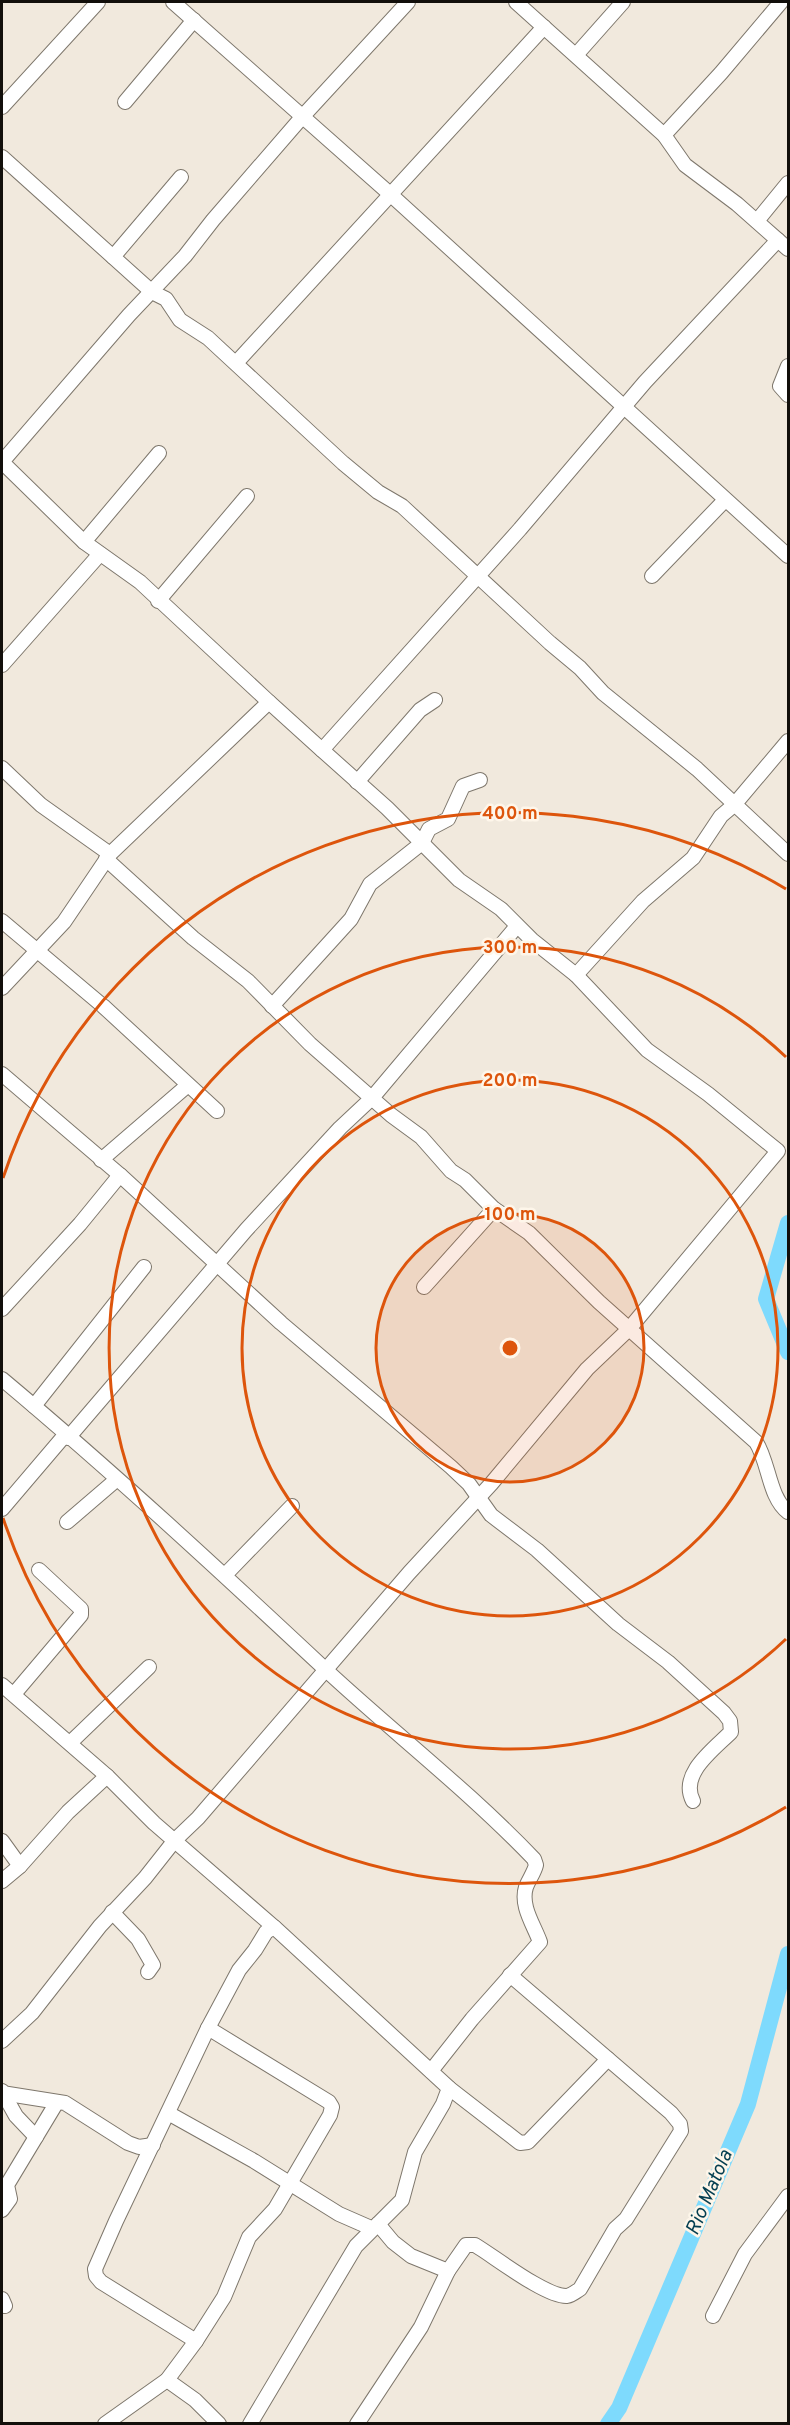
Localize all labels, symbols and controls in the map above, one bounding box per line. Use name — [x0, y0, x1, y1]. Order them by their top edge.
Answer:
text: 400 m — [482, 803, 538, 826]
text: 300 m — [483, 937, 537, 960]
text: 200 m — [482, 1070, 538, 1093]
text: 100 m — [484, 1204, 536, 1227]
centre of rings — [500, 1338, 520, 1358]
water label: Rio Matola — [680, 2146, 740, 2240]

